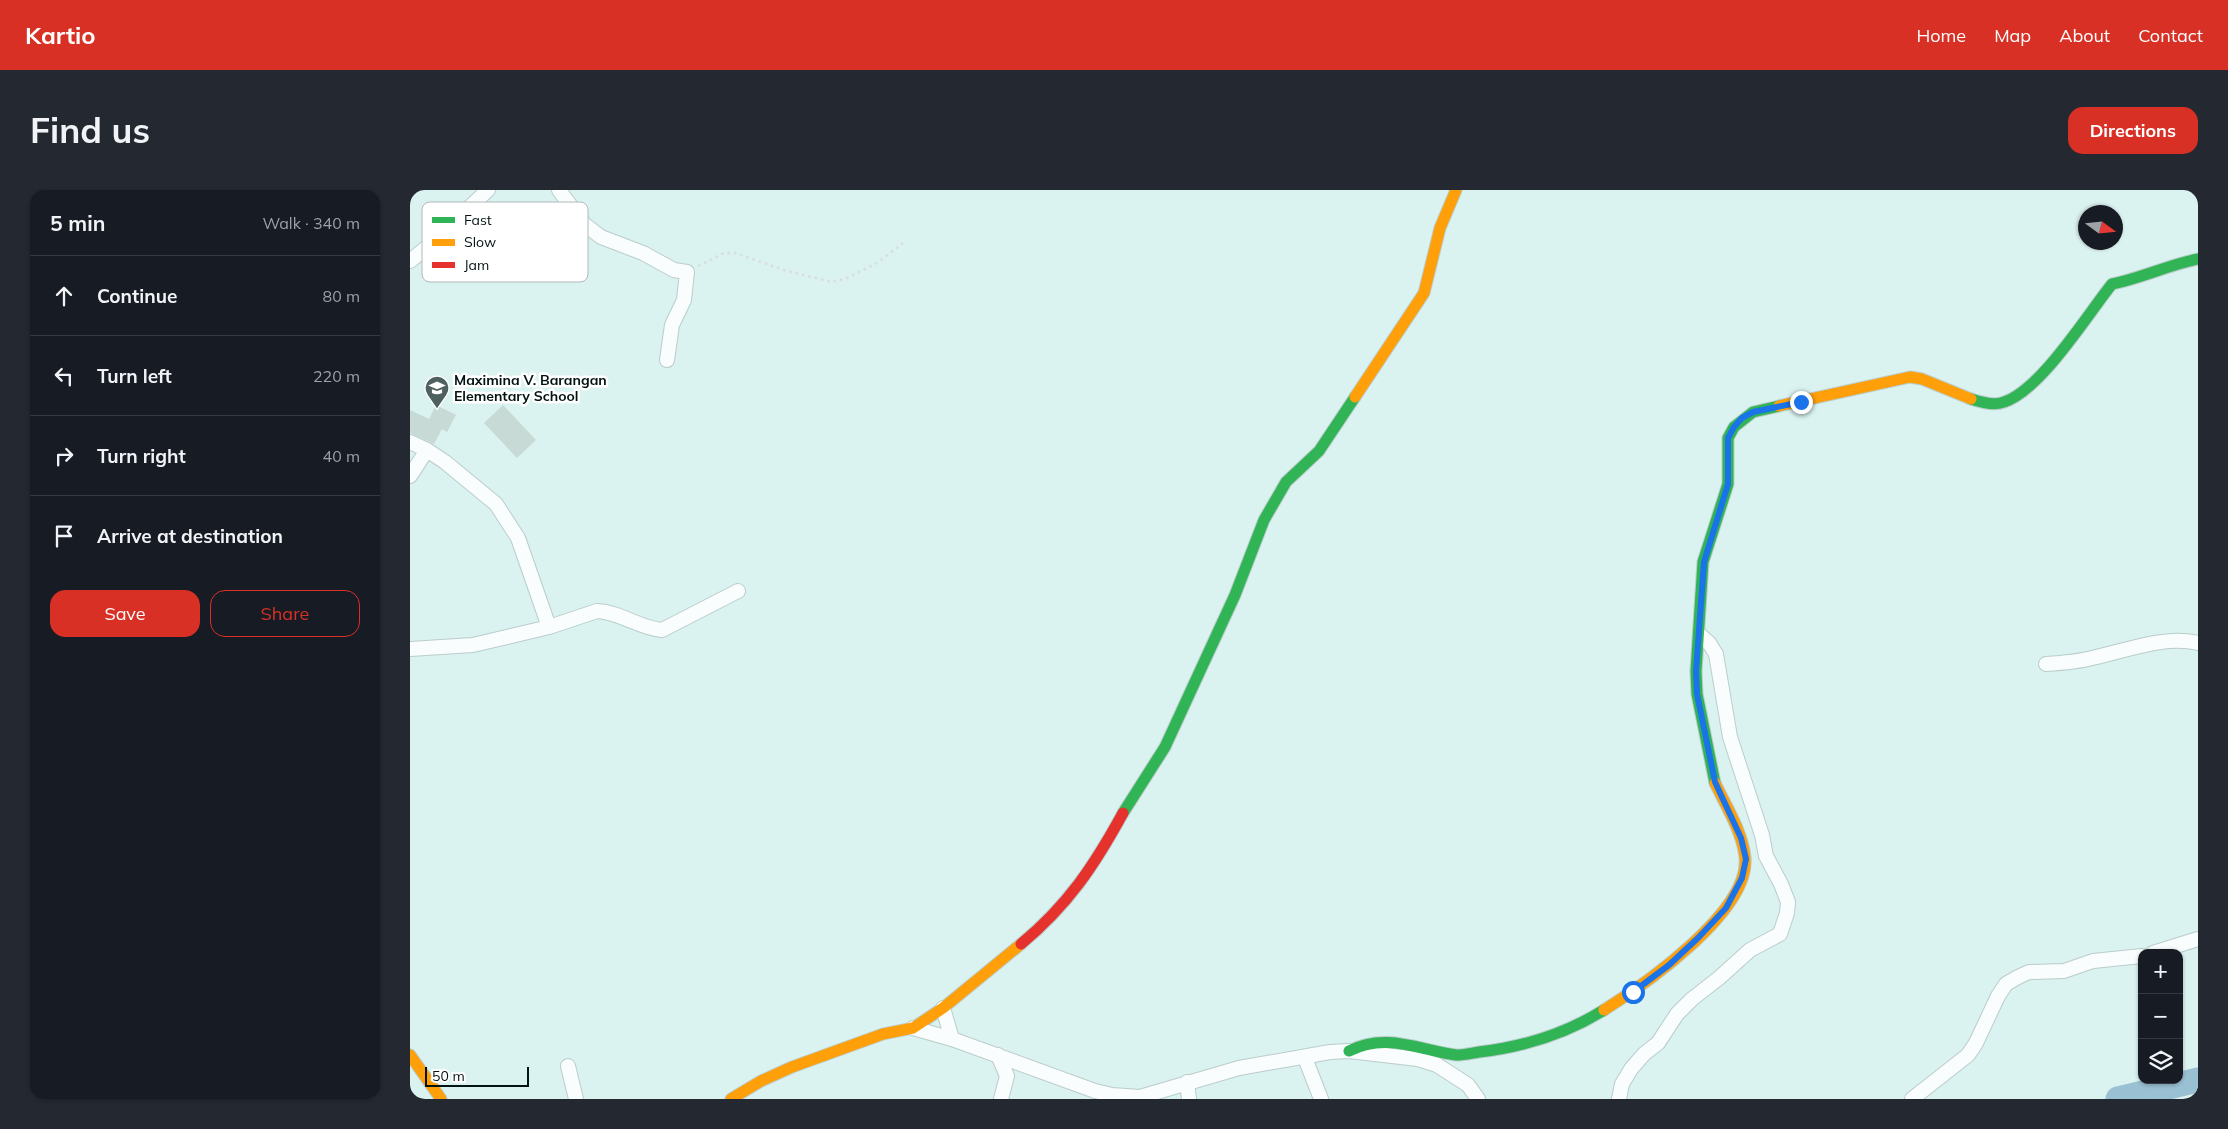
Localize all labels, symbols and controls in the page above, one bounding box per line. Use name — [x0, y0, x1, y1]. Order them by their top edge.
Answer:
text: Kartio — [25, 20, 96, 50]
text: Home — [1916, 24, 1966, 47]
text: Map — [1994, 24, 2031, 47]
text: About — [2059, 24, 2110, 47]
text: Contact — [2138, 24, 2203, 47]
button: Directions — [2068, 107, 2198, 154]
text: Find us — [30, 108, 150, 152]
legend — [422, 202, 588, 282]
north arrow — [2078, 205, 2123, 250]
text: 5 min — [50, 210, 105, 236]
text: Fast — [464, 211, 492, 229]
text: Walk · 340 m — [262, 213, 360, 233]
text: Slow — [464, 233, 496, 251]
text: Jam — [464, 256, 489, 274]
icon: ahead — [50, 282, 78, 310]
text: Continue — [97, 284, 177, 308]
text: 80 m — [323, 286, 360, 306]
icon: left — [50, 362, 78, 390]
text: Turn left — [97, 364, 172, 388]
text: 220 m — [313, 366, 360, 386]
place label: Maximina V. Barangan Elementary School — [454, 371, 607, 405]
school or university icon: Maximina V. Barangan Elementary School — [424, 375, 450, 409]
route end — [1790, 391, 1813, 414]
icon: right — [50, 442, 78, 470]
text: Turn right — [97, 444, 186, 468]
text: 40 m — [323, 446, 360, 466]
icon: arrive — [50, 522, 78, 550]
text: Arrive at destination — [97, 524, 283, 548]
button: Save — [50, 590, 200, 637]
button: Share — [210, 590, 360, 637]
map controls — [2138, 949, 2183, 1084]
button: + — [2138, 949, 2183, 994]
route start — [1622, 981, 1645, 1004]
button: − — [2138, 994, 2183, 1039]
button: layers — [2138, 1039, 2183, 1084]
scale bar — [425, 1064, 529, 1087]
text: 50 m — [432, 1067, 465, 1085]

